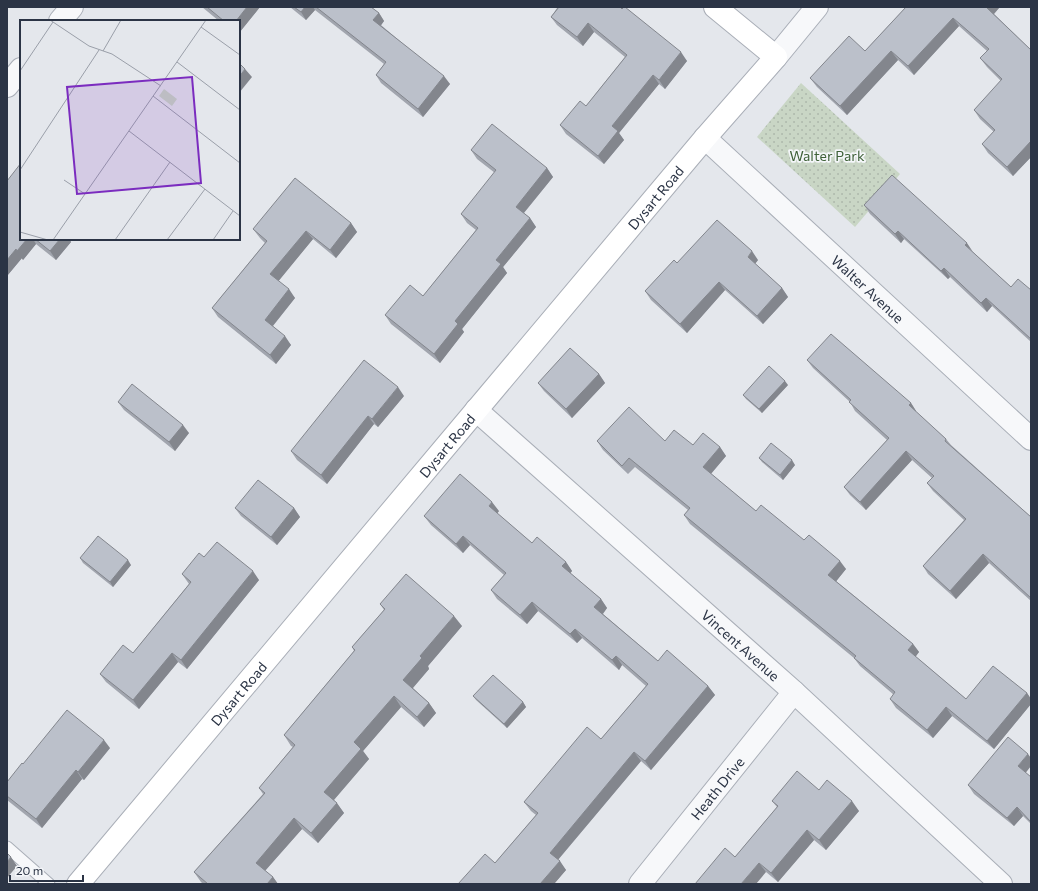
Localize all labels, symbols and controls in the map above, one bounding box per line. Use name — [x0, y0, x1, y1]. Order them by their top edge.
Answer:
inset map — [20, 20, 240, 240]
park label: Walter Park — [789, 147, 865, 164]
street label: Dysart Road — [624, 162, 687, 233]
street label: Walter Avenue — [828, 251, 908, 326]
street label: Dysart Road — [415, 410, 478, 481]
street label: Vincent Avenue — [698, 606, 783, 684]
street label: Dysart Road — [207, 658, 270, 729]
street label: Heath Drive — [687, 753, 747, 823]
scale bar — [10, 857, 83, 883]
text: 20 m — [16, 863, 43, 877]

